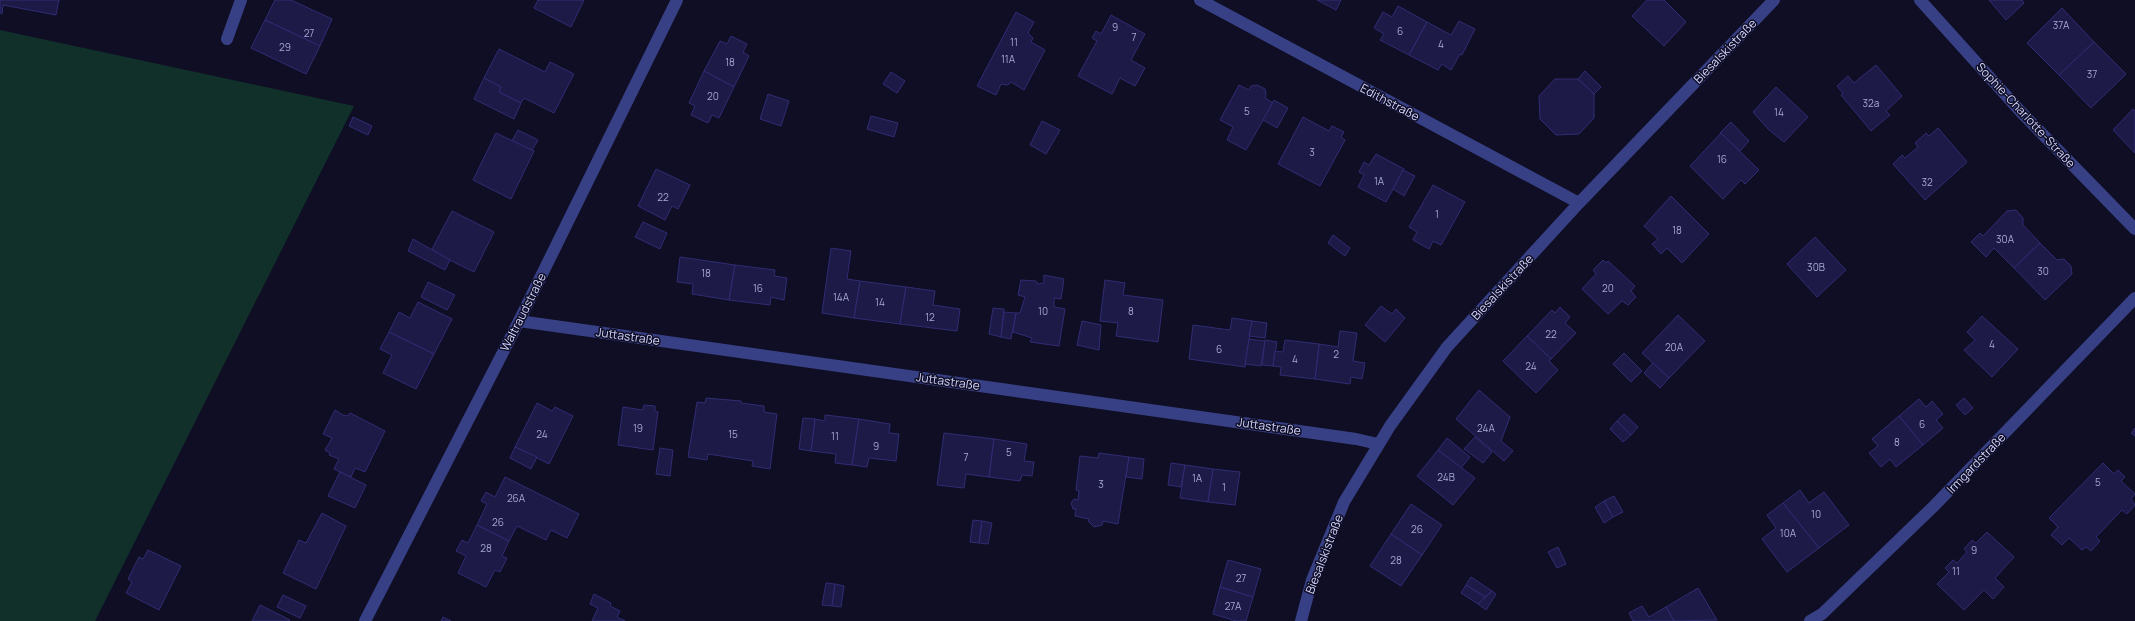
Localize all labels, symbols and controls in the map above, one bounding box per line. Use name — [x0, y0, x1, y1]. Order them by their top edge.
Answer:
street label: Biesalskistraße — [1690, 15, 1760, 87]
house number: 37A — [2053, 18, 2070, 32]
house number: 9 — [1112, 20, 1118, 34]
house number: 6 — [1397, 24, 1403, 38]
house number: 27 — [304, 26, 314, 40]
house number: 7 — [1131, 30, 1137, 44]
house number: 11 — [1010, 35, 1018, 49]
house number: 4 — [1438, 37, 1444, 51]
house number: 29 — [279, 40, 291, 54]
house number: 11A — [1001, 52, 1016, 66]
house number: 18 — [725, 55, 735, 69]
street label: Sophie-Charlotte-Straße — [1973, 59, 2079, 171]
house number: 37 — [2087, 67, 2097, 81]
street label: Edithstraße — [1357, 79, 1423, 125]
house number: 20 — [707, 89, 719, 103]
house number: 32a — [1863, 96, 1879, 110]
house number: 5 — [1244, 104, 1250, 118]
house number: 14 — [1774, 105, 1784, 119]
house number: 3 — [1309, 145, 1315, 159]
house number: 16 — [1717, 152, 1727, 166]
house number: 1A — [1374, 174, 1385, 188]
house number: 32 — [1921, 175, 1933, 189]
house number: 22 — [657, 190, 669, 204]
house number: 1 — [1435, 207, 1439, 221]
house number: 18 — [1672, 223, 1682, 237]
house number: 30A — [1996, 232, 2015, 246]
street label: Biesalskistraße — [1467, 250, 1537, 324]
house number: 30B — [1807, 260, 1825, 274]
house number: 30 — [2037, 264, 2049, 278]
house number: 18 — [701, 266, 711, 280]
street label: Waltraudstraße — [496, 270, 550, 354]
house number: 16 — [753, 281, 763, 295]
house number: 20 — [1602, 281, 1614, 295]
house number: 14A — [833, 290, 850, 304]
house number: 14 — [875, 295, 885, 309]
house number: 10 — [1038, 304, 1048, 318]
house number: 8 — [1128, 304, 1134, 318]
house number: 12 — [925, 310, 935, 324]
street label: Juttastraße — [595, 323, 661, 349]
house number: 22 — [1545, 327, 1557, 341]
house number: 4 — [1989, 337, 1995, 351]
house number: 20A — [1665, 340, 1684, 354]
house number: 6 — [1216, 342, 1222, 356]
house number: 2 — [1333, 347, 1339, 361]
house number: 4 — [1292, 352, 1298, 366]
house number: 24 — [1525, 359, 1537, 373]
street label: Juttastraße — [915, 368, 981, 394]
street label: Juttastraße — [1236, 413, 1302, 439]
house number: 6 — [1919, 417, 1925, 431]
house number: 19 — [633, 421, 643, 435]
house number: 24A — [1477, 421, 1496, 435]
house number: 24 — [536, 427, 548, 441]
house number: 15 — [728, 427, 738, 441]
house number: 11 — [831, 429, 839, 443]
street label: Irmgardstraße — [1943, 429, 2009, 497]
house number: 8 — [1894, 435, 1900, 449]
house number: 9 — [873, 439, 879, 453]
house number: 5 — [1006, 445, 1012, 459]
house number: 7 — [963, 450, 969, 464]
house number: 24B — [1437, 470, 1455, 484]
house number: 1A — [1192, 471, 1203, 485]
house number: 5 — [2095, 475, 2101, 489]
house number: 3 — [1098, 477, 1104, 491]
house number: 1 — [1222, 480, 1226, 494]
house number: 26A — [507, 491, 526, 505]
house number: 10 — [1811, 507, 1821, 521]
street label: Biesalskistraße — [1301, 512, 1347, 596]
house number: 26 — [492, 515, 504, 529]
house number: 26 — [1411, 522, 1423, 536]
house number: 10A — [1780, 526, 1797, 540]
house number: 28 — [480, 541, 492, 555]
house number: 9 — [1971, 543, 1977, 557]
house number: 28 — [1390, 553, 1402, 567]
house number: 11 — [1952, 564, 1960, 578]
house number: 27 — [1236, 571, 1246, 585]
house number: 27A — [1225, 599, 1242, 613]

